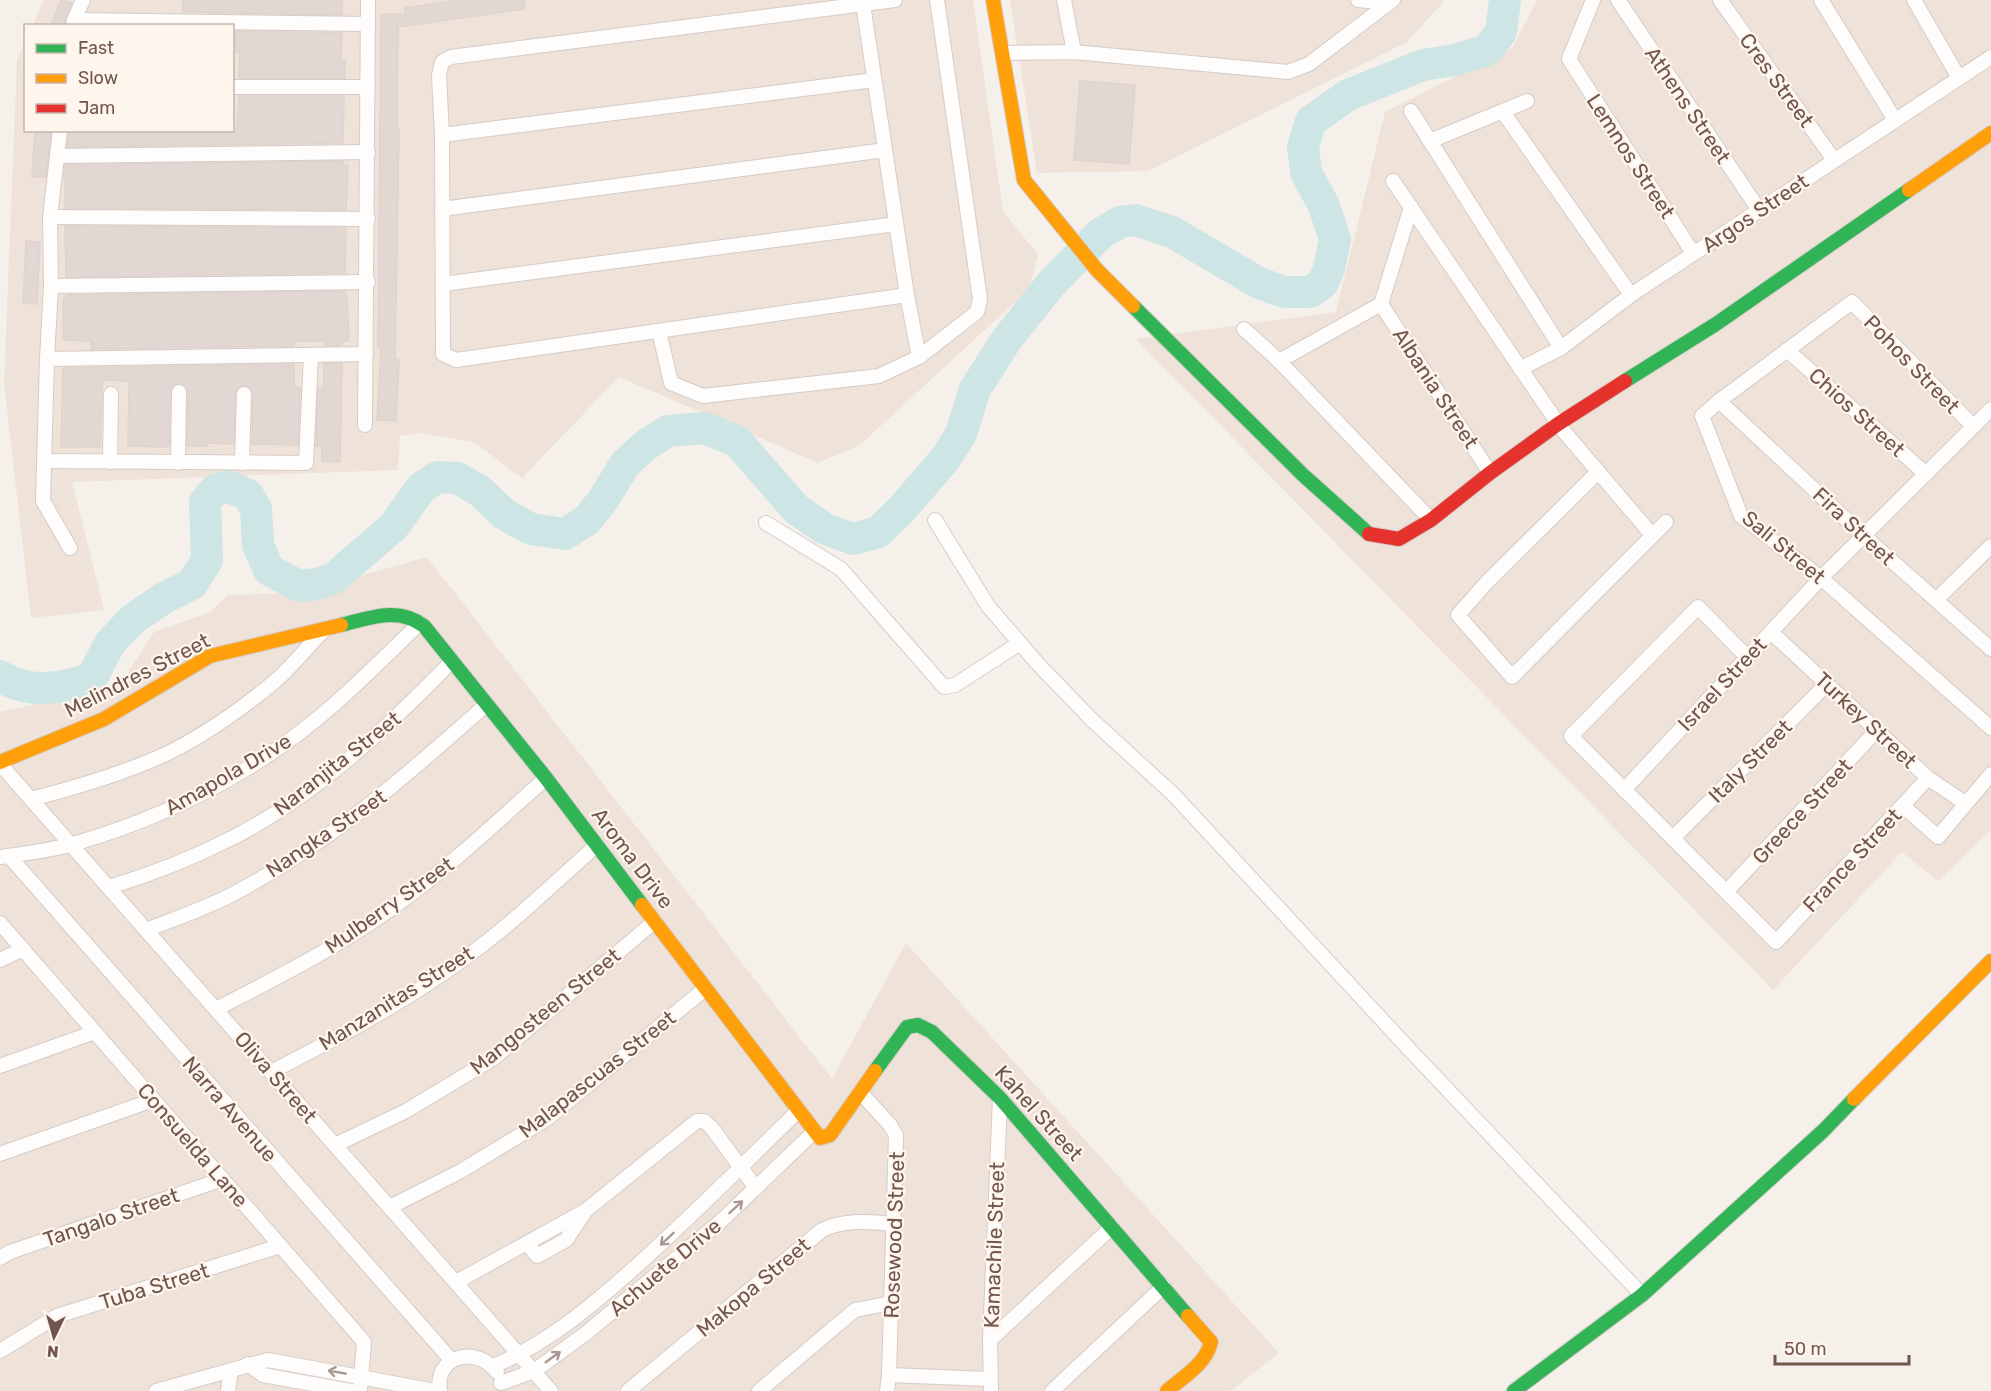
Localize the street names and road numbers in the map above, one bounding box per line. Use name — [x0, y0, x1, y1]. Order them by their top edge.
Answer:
street label: Cres Street — [1735, 28, 1819, 132]
street label: Athens Street — [1640, 42, 1736, 168]
street label: Lemnos Street — [1581, 89, 1681, 223]
street label: Argos Street — [1697, 168, 1813, 258]
street label: Pohos Street — [1859, 310, 1965, 418]
street label: Albania Street — [1388, 323, 1484, 453]
street label: Chios Street — [1804, 362, 1910, 462]
street label: Fira Street — [1808, 482, 1900, 570]
street label: Sali Street — [1737, 505, 1831, 589]
street label: Melindres Street — [60, 628, 214, 722]
street label: Israel Street — [1672, 632, 1772, 736]
street label: Turkey Street — [1810, 667, 1922, 773]
street label: Naranjita Street — [268, 706, 406, 820]
street label: Italy Street — [1703, 714, 1797, 808]
street label: Amapola Drive — [161, 728, 295, 820]
street label: Greece Street — [1747, 753, 1857, 869]
street label: Nangka Street — [261, 784, 391, 882]
street label: Aroma Drive — [587, 803, 679, 913]
street label: France Street — [1797, 803, 1907, 917]
street label: Mulberry Street — [320, 851, 458, 959]
street label: Manzanitas Street — [314, 940, 478, 1056]
street label: Mangosteen Street — [465, 943, 625, 1079]
street label: Malapascuas Street — [514, 1005, 680, 1143]
street label: Oliva Street — [229, 1026, 323, 1128]
street label: Narra Avenue — [177, 1051, 283, 1167]
street label: Kahel Street — [990, 1060, 1088, 1166]
street label: Consuelda Lane — [132, 1078, 254, 1212]
street label: Rosewood Street — [879, 1151, 909, 1319]
street label: Kamachile Street — [979, 1161, 1009, 1329]
street label: Tangalo Street — [40, 1182, 182, 1252]
street label: Achuete Drive — [604, 1213, 726, 1321]
street label: Makopa Street — [691, 1232, 815, 1342]
street label: Tuba Street — [96, 1258, 212, 1314]

